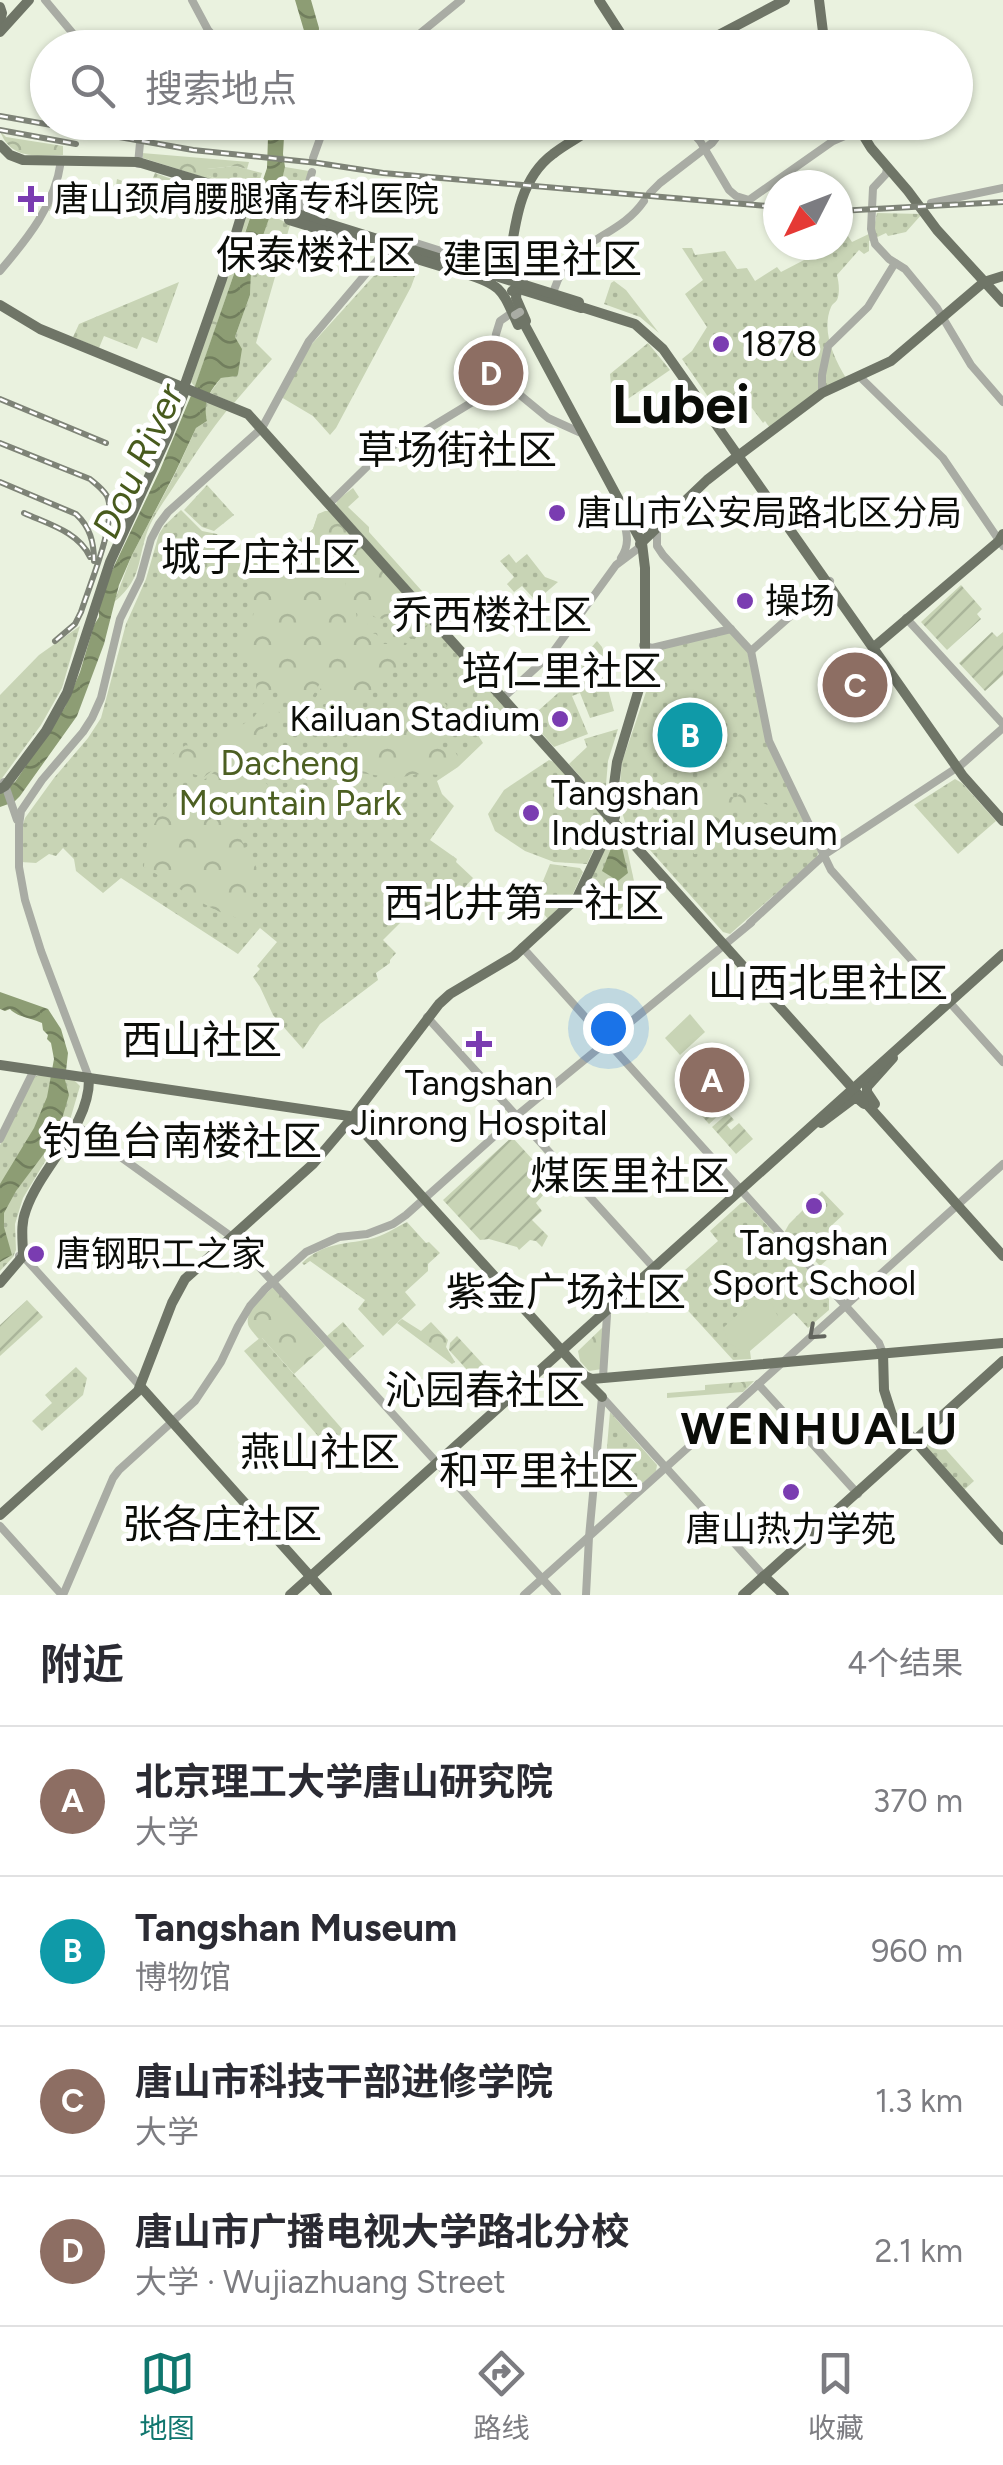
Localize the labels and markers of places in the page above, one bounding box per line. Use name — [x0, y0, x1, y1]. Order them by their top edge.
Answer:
place label: 唐山颈肩腰腿痛专科医院 — [54, 178, 439, 220]
marker: 唐山颈肩腰腿痛专科医院 — [18, 186, 44, 212]
place label: 1878 — [741, 323, 817, 365]
marker: 1878 — [710, 333, 732, 355]
pin: D — [458, 336, 524, 410]
place label: 唐山市公安局路北区分局 — [577, 492, 962, 534]
marker: 唐山市公安局路北区分局 — [546, 502, 568, 524]
place label: 操场 — [765, 580, 835, 622]
marker: 操场 — [734, 590, 756, 612]
pin: C — [822, 648, 888, 722]
place label: Kailuan Stadium — [289, 698, 540, 740]
pin: B — [658, 698, 722, 772]
marker: Kailuan Stadium — [549, 708, 571, 730]
place label: Tangshan Industrial Museum — [551, 772, 838, 854]
marker: Tangshan Industrial Museum — [520, 802, 542, 824]
marker: Tangshan Jinrong Hospital — [466, 1031, 492, 1057]
pin: A — [680, 1042, 744, 1118]
place label: Tangshan Jinrong Hospital — [351, 1062, 607, 1144]
marker: Tangshan Sport School — [803, 1195, 825, 1217]
place label: Tangshan Sport School — [712, 1222, 916, 1304]
place label: 唐钢职工之家 — [56, 1233, 266, 1275]
marker: 唐钢职工之家 — [25, 1243, 47, 1265]
marker: 唐山热力学苑 — [780, 1481, 802, 1503]
place label: 唐山热力学苑 — [686, 1508, 896, 1550]

